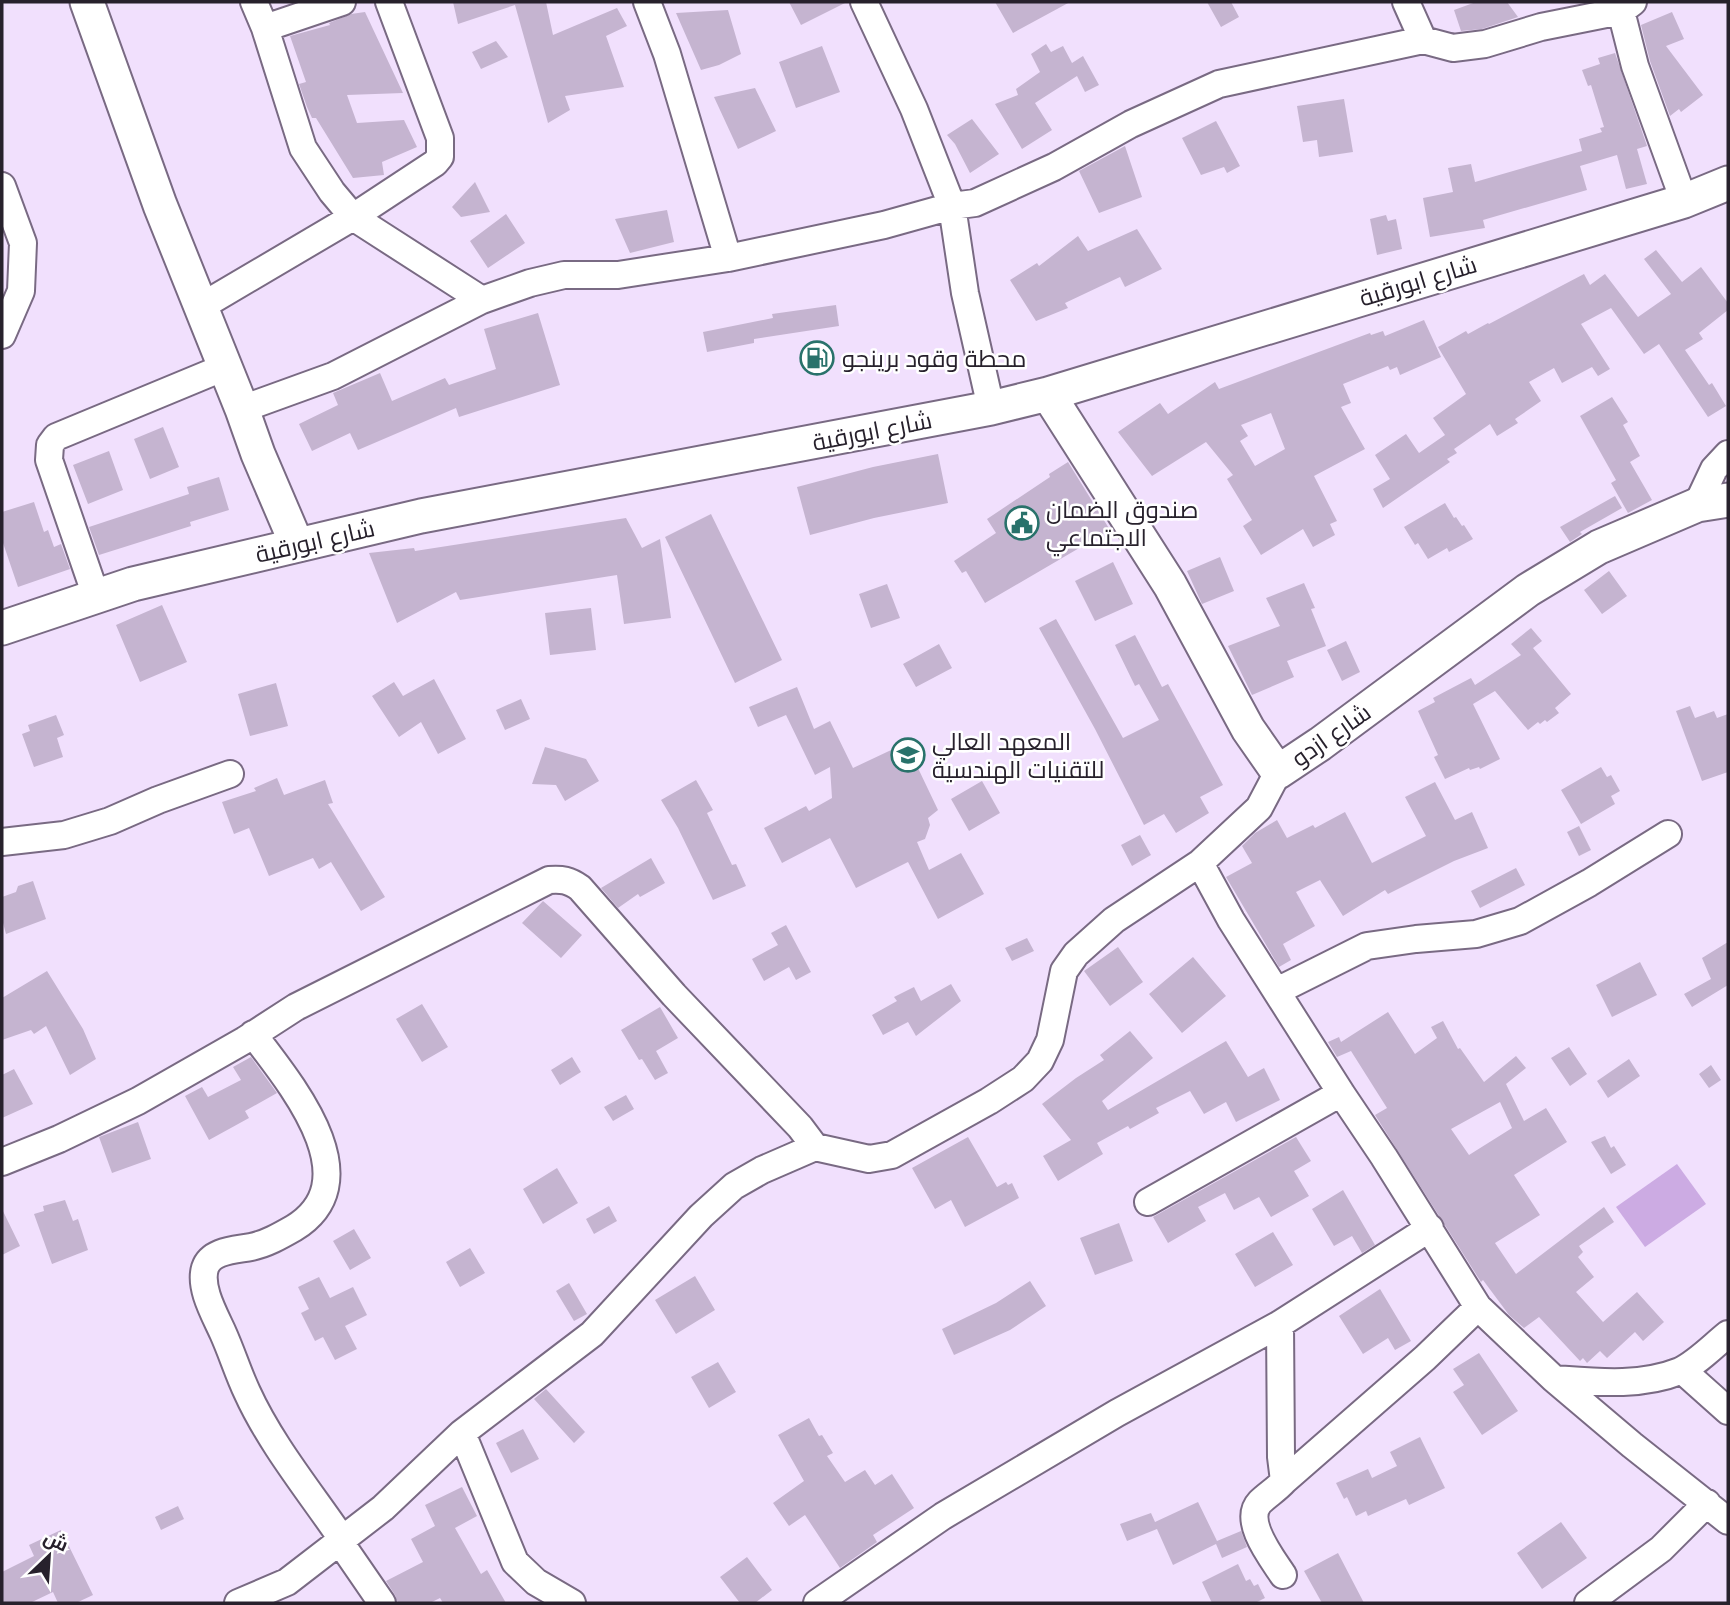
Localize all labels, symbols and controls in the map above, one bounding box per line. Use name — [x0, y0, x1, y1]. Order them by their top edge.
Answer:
street label: شارع ابورقية — [1356, 248, 1481, 314]
fuel station icon: محطة وقود برينجو — [798, 339, 836, 377]
place label: محطة وقود برينجو — [842, 343, 1027, 374]
street label: شارع ابورقية — [810, 404, 935, 459]
place label: صندوق الضمان الاجتماعي — [1046, 494, 1198, 557]
public building icon: صندوق الضمان الاجتماعي — [1003, 504, 1041, 542]
street label: شارع ابورقية — [252, 512, 378, 571]
street label: شارع ازدو — [1285, 696, 1377, 774]
place label: المعهد العالي للتقنيات الهندسية — [932, 726, 1104, 785]
school or university icon: المعهد العالي للتقنيات الهندسية — [889, 736, 927, 774]
north arrow — [14, 1521, 84, 1591]
text: ش — [40, 1525, 72, 1558]

